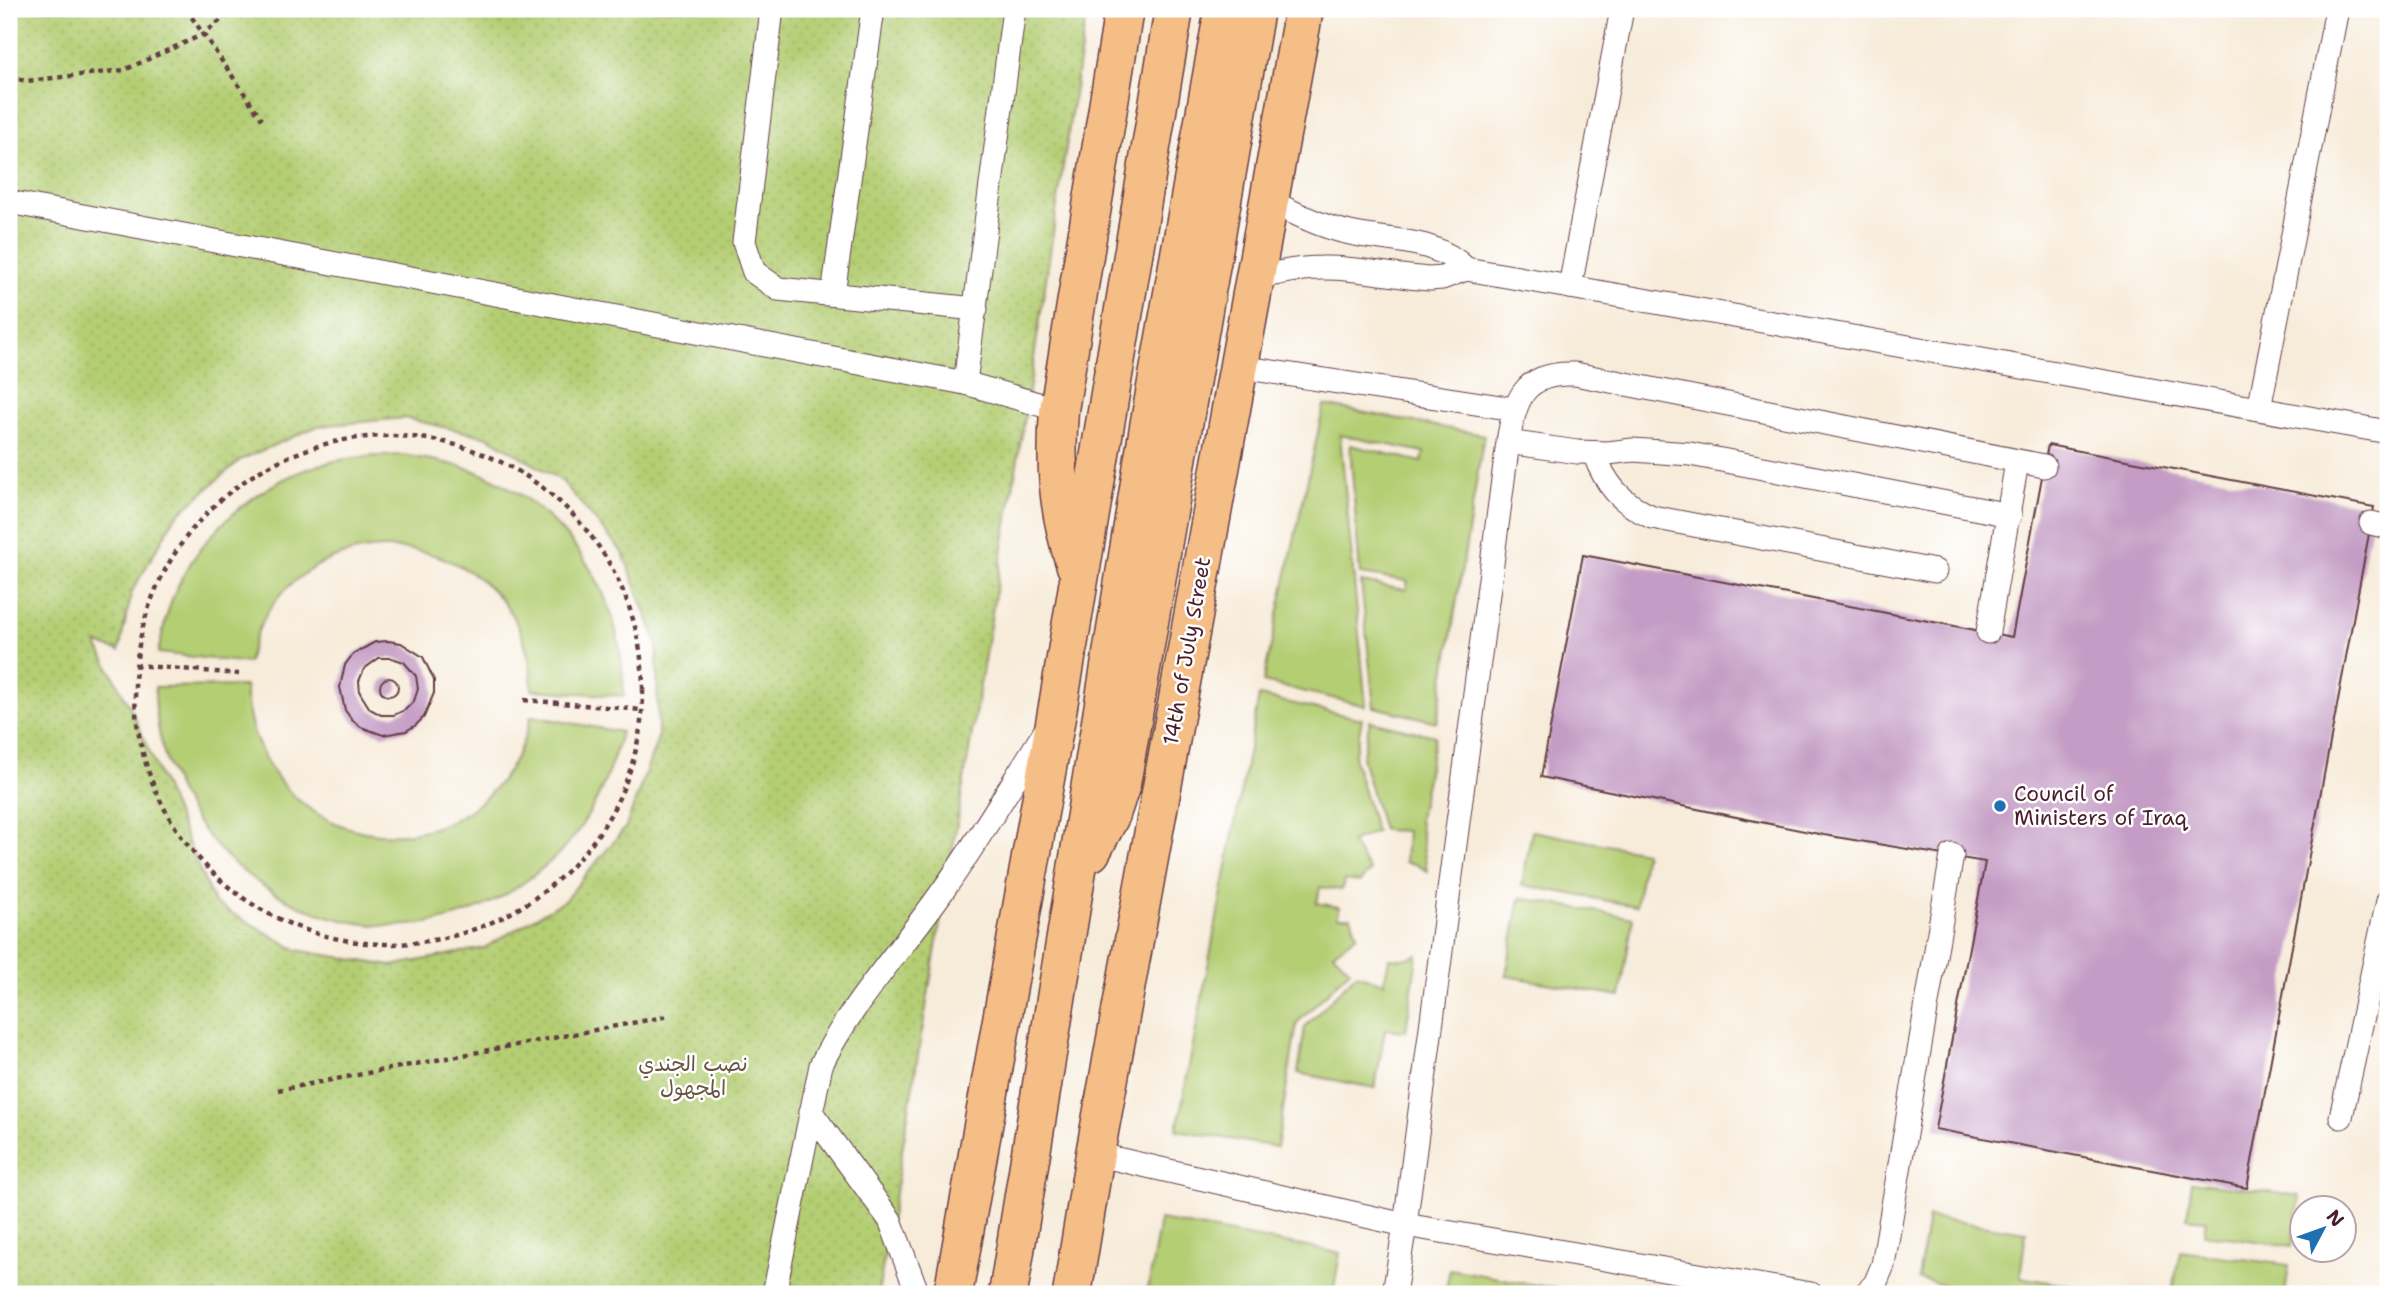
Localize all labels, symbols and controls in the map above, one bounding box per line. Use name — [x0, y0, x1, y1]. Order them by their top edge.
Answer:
street label: 14th of July Street — [1157, 555, 1217, 747]
place label: Council of Ministers of Iraq — [2014, 780, 2189, 832]
marker: Council of Ministers of Iraq — [1992, 798, 2008, 814]
park label: نصب الجندي المجهول — [638, 1050, 748, 1102]
north arrow — [2288, 1194, 2358, 1264]
text: N — [2321, 1204, 2350, 1232]

